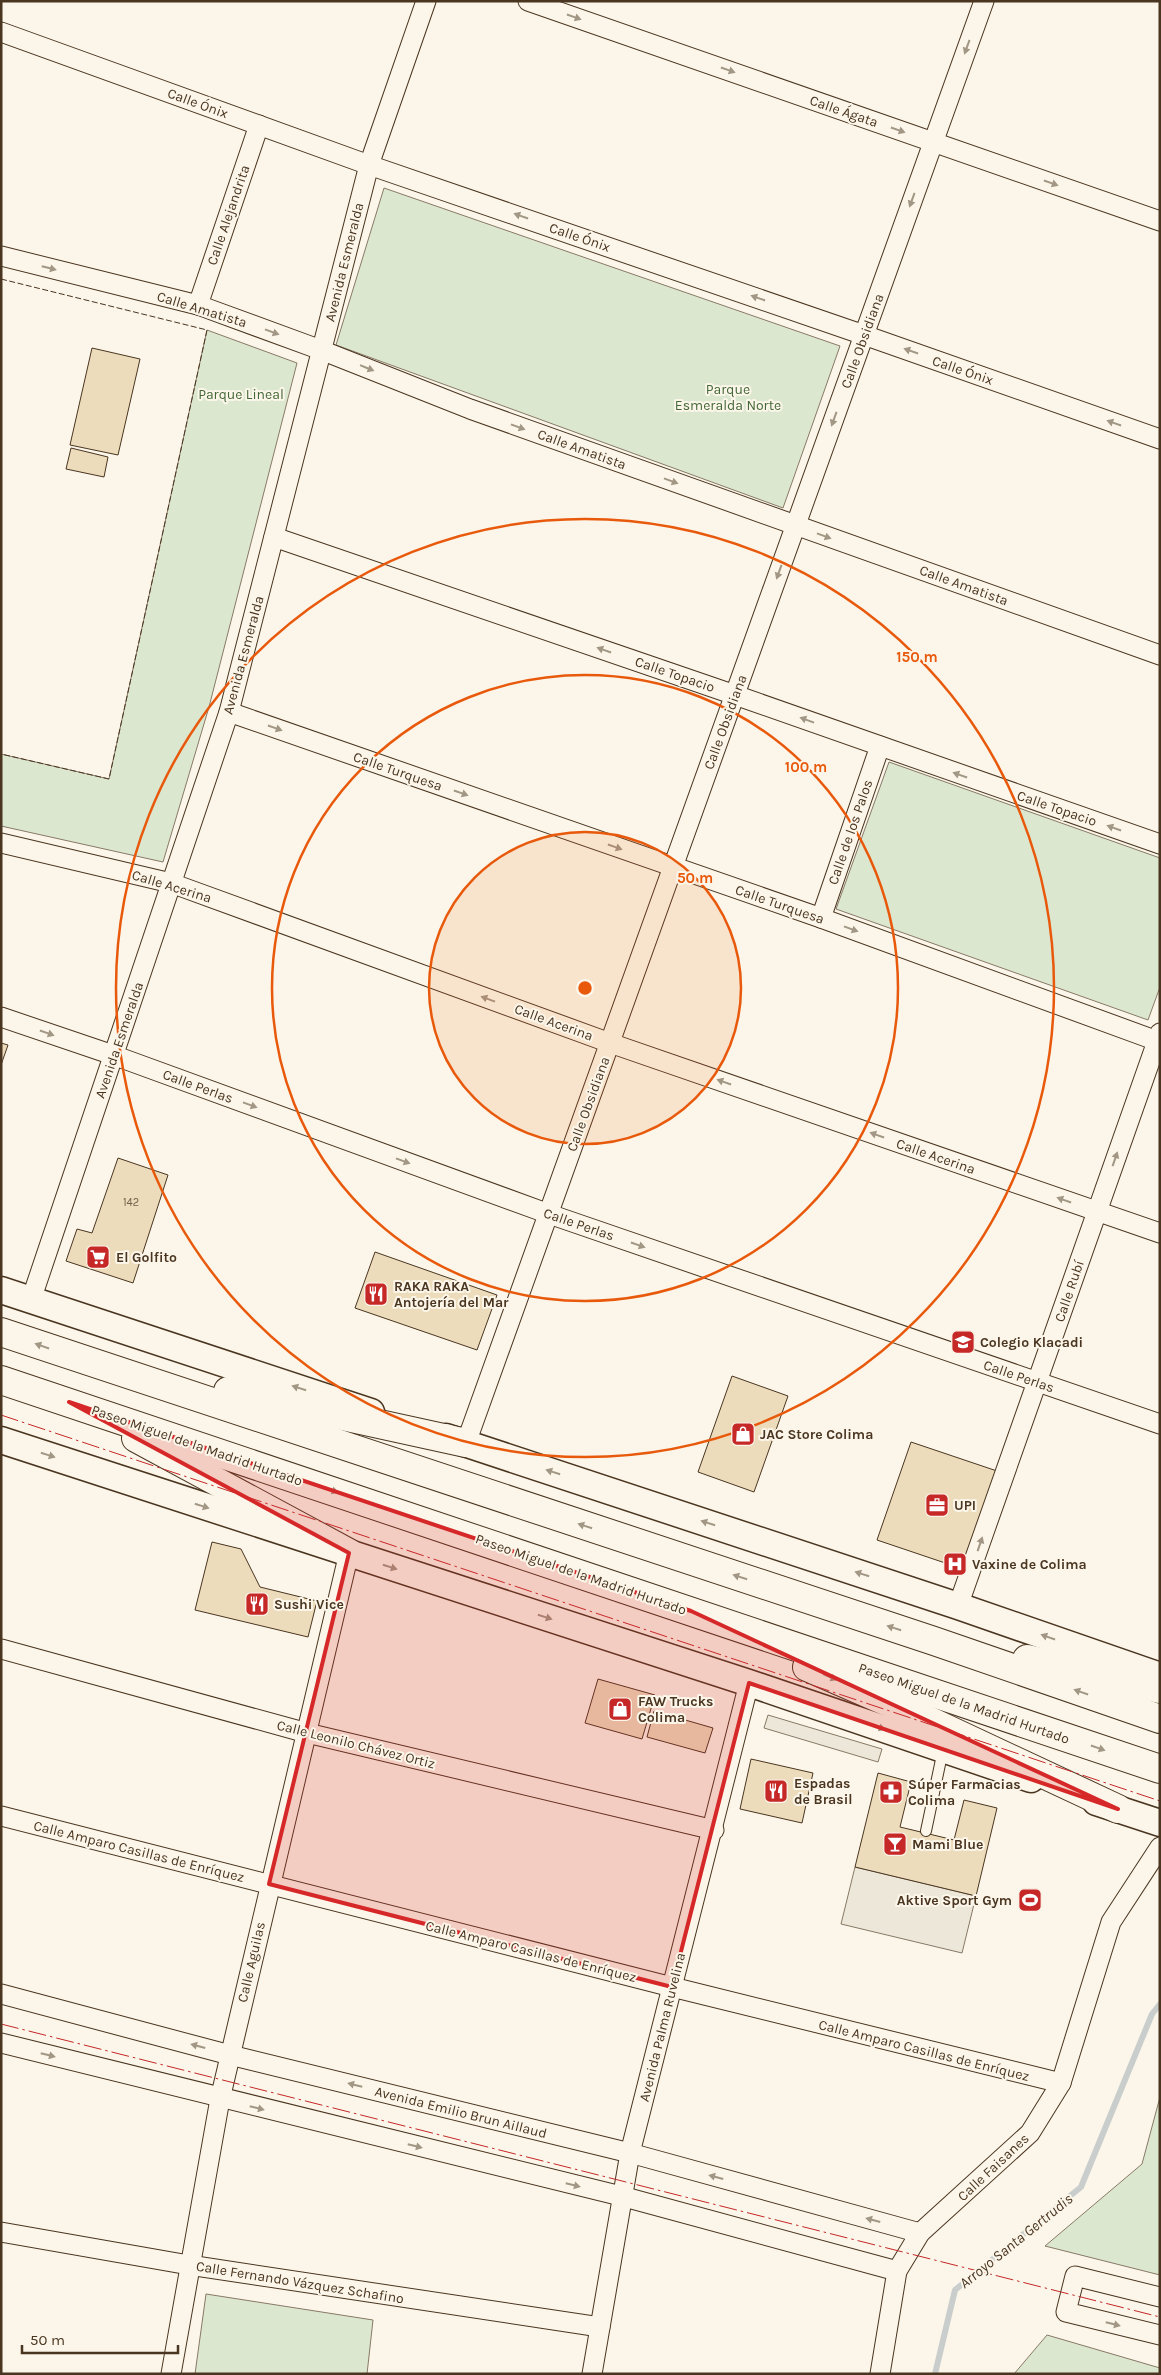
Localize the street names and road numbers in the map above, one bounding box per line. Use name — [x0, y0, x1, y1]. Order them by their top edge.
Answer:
street label: Calle Ónix — [165, 85, 231, 122]
street label: Calle Ágata — [807, 91, 881, 131]
street label: Calle Alejandrita — [203, 163, 254, 267]
street label: Avenida Esmeralda — [321, 201, 368, 323]
street label: Calle Ónix — [547, 219, 613, 256]
street label: Calle Amatista — [155, 288, 249, 331]
street label: Calle Obsidiana — [837, 291, 888, 391]
street label: Calle Ónix — [930, 352, 996, 389]
street label: Calle Amatista — [535, 426, 629, 473]
street label: Calle Amatista — [917, 562, 1011, 609]
street label: Avenida Esmeralda — [219, 594, 267, 716]
street label: Calle Topacio — [633, 653, 717, 696]
street label: Calle Obsidiana — [700, 672, 751, 772]
street label: Calle Turquesa — [351, 748, 445, 795]
street label: Calle de los Palos — [825, 777, 876, 887]
street label: Calle Topacio — [1015, 787, 1099, 830]
street label: Calle Acerina — [130, 866, 214, 907]
street label: Calle Turquesa — [733, 881, 827, 928]
street label: Avenida Esmeralda — [92, 980, 147, 1101]
street label: Calle Acerina — [512, 1000, 595, 1045]
street label: Calle Obsidiana — [563, 1054, 614, 1154]
street label: Calle Perlas — [160, 1066, 235, 1107]
street label: Calle Acerina — [894, 1135, 978, 1178]
street label: Calle Perlas — [541, 1204, 616, 1244]
street label: Calle Rubí — [1051, 1257, 1088, 1324]
street label: Calle Perlas — [981, 1356, 1056, 1396]
street label: Paseo Miguel de la Madrid Hurtado — [89, 1401, 305, 1490]
street label: Paseo Miguel de la Madrid Hurtado — [473, 1530, 689, 1619]
street label: Paseo Miguel de la Madrid Hurtado — [856, 1659, 1072, 1748]
street label: Calle Leonilo Chávez Ortiz — [275, 1717, 437, 1772]
street label: Calle Amparo Casillas de Enríquez — [32, 1817, 246, 1886]
street label: Calle Amparo Casillas de Enríquez — [424, 1917, 638, 1986]
street label: Calle Aguilas — [234, 1920, 269, 2004]
street label: Avenida Palma Ruvelina — [636, 1951, 689, 2103]
street label: Calle Amparo Casillas de Enríquez — [817, 2016, 1031, 2085]
street label: Avenida Emilio Brun Aillaud — [373, 2083, 549, 2142]
street label: Calle Faisanes — [954, 2130, 1033, 2205]
street label: Calle Fernando Vázquez Schafino — [195, 2258, 405, 2307]

